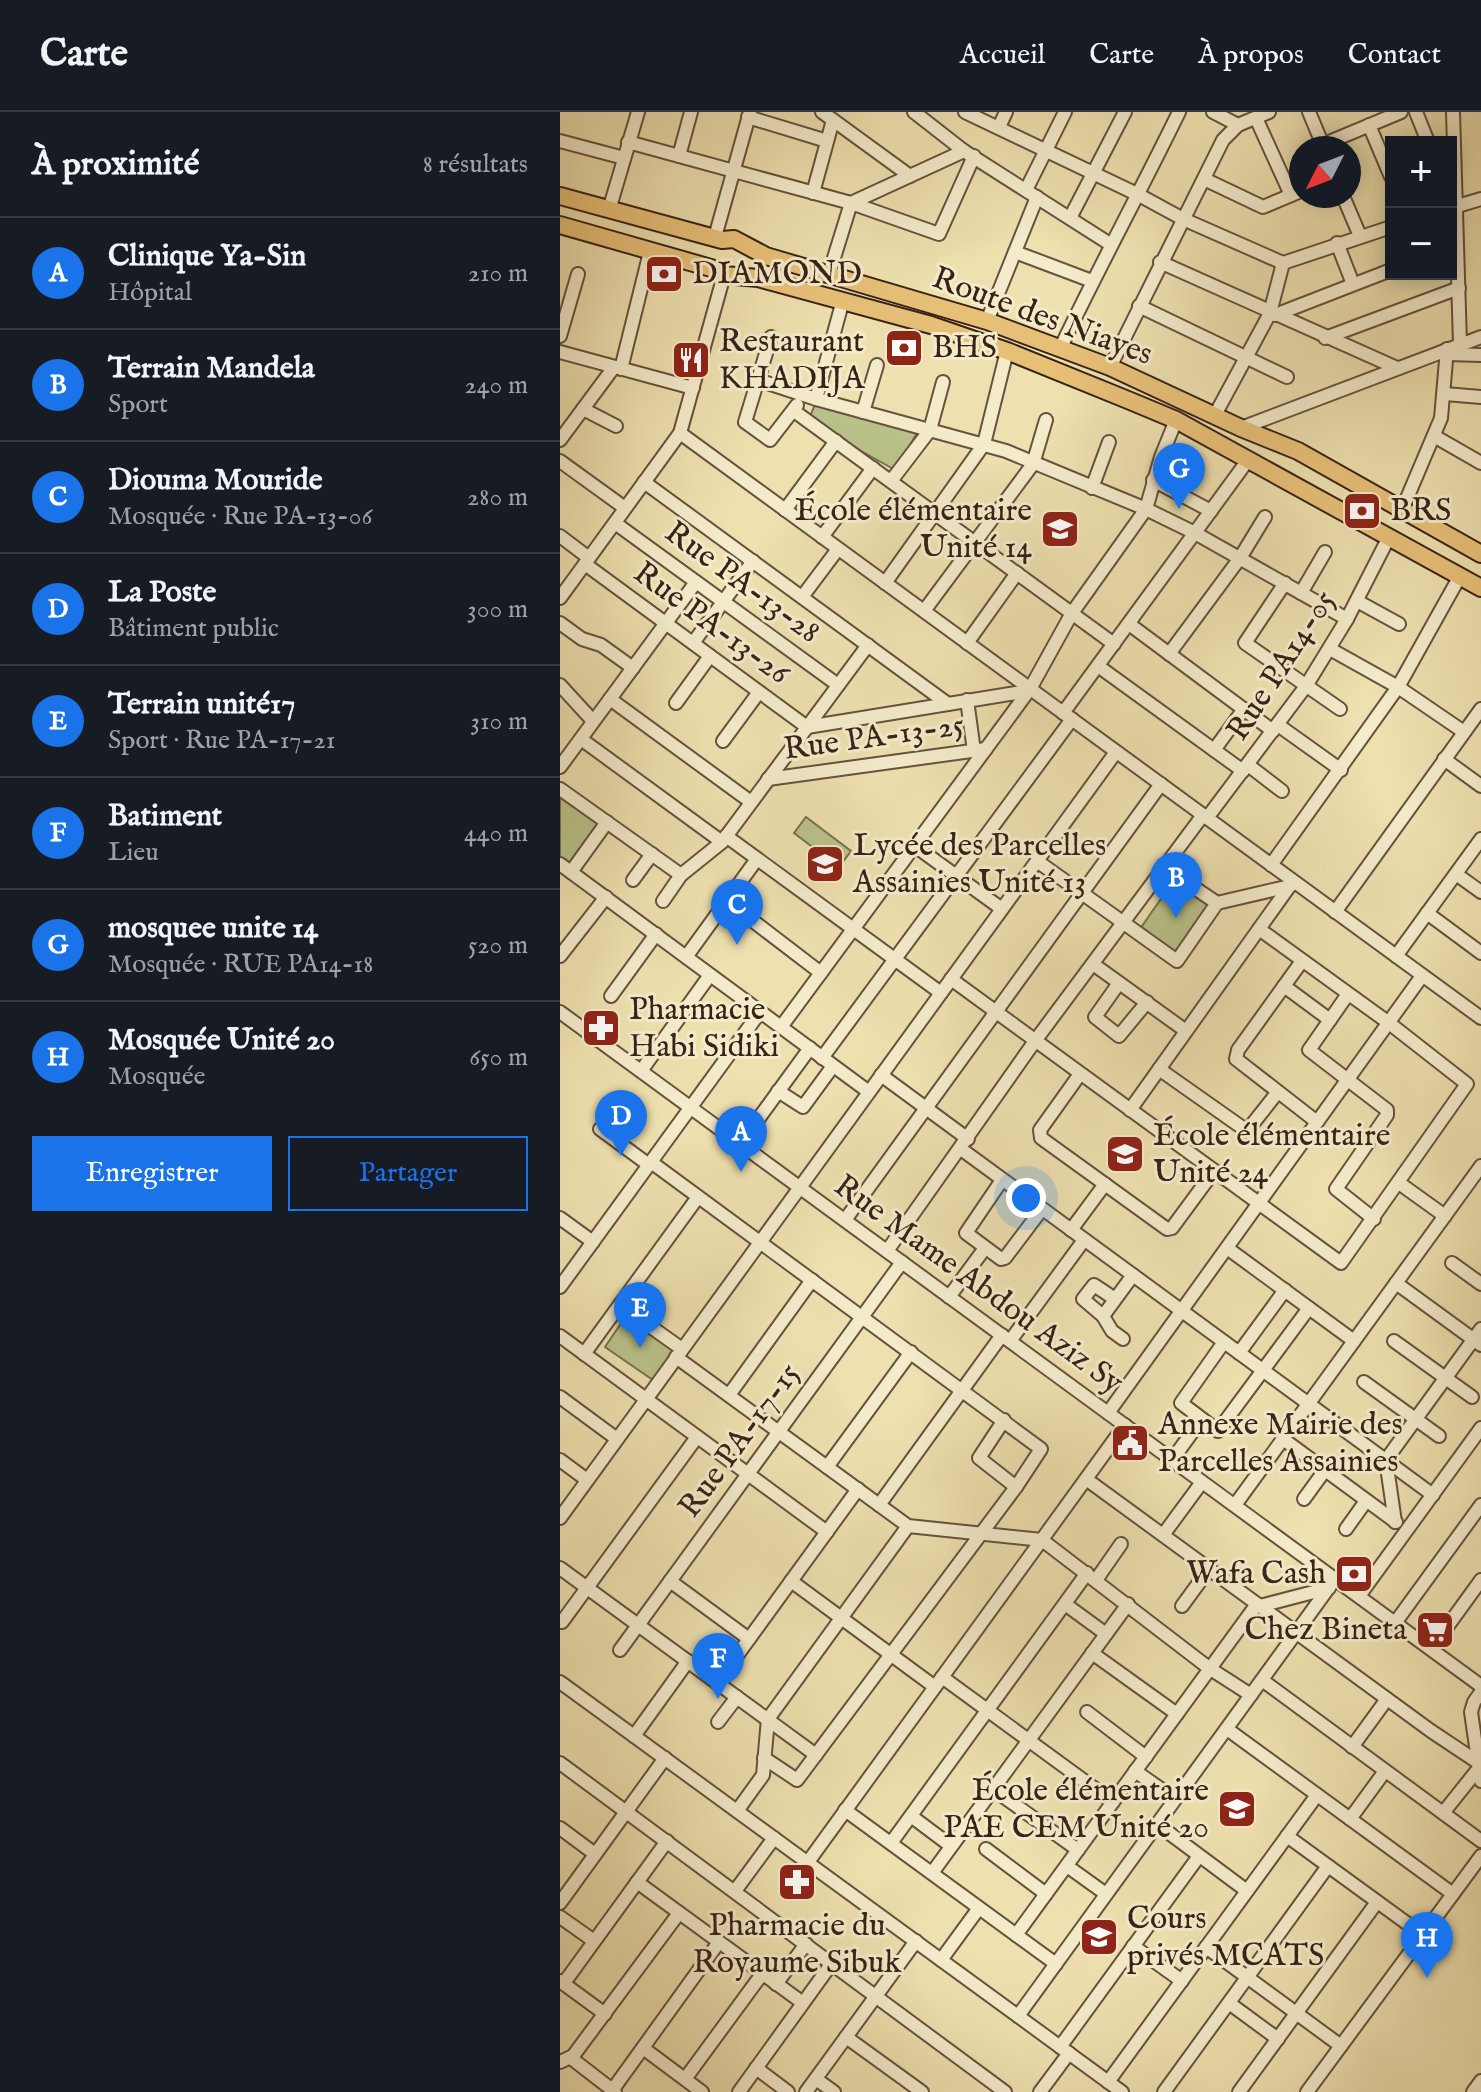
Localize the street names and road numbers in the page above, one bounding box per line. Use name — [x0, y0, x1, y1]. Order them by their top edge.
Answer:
street label: Route des Niayes — [926, 258, 1158, 376]
street label: Rue PA-13-28 — [656, 513, 828, 653]
street label: Rue PA-13-26 — [625, 553, 798, 695]
street label: Rue PA14-05 — [1218, 583, 1346, 749]
street label: Rue PA-13-25 — [781, 705, 967, 771]
street label: Rue Mame Abdou Aziz Sy — [825, 1166, 1131, 1404]
street label: Rue PA-17-15 — [670, 1355, 810, 1527]

